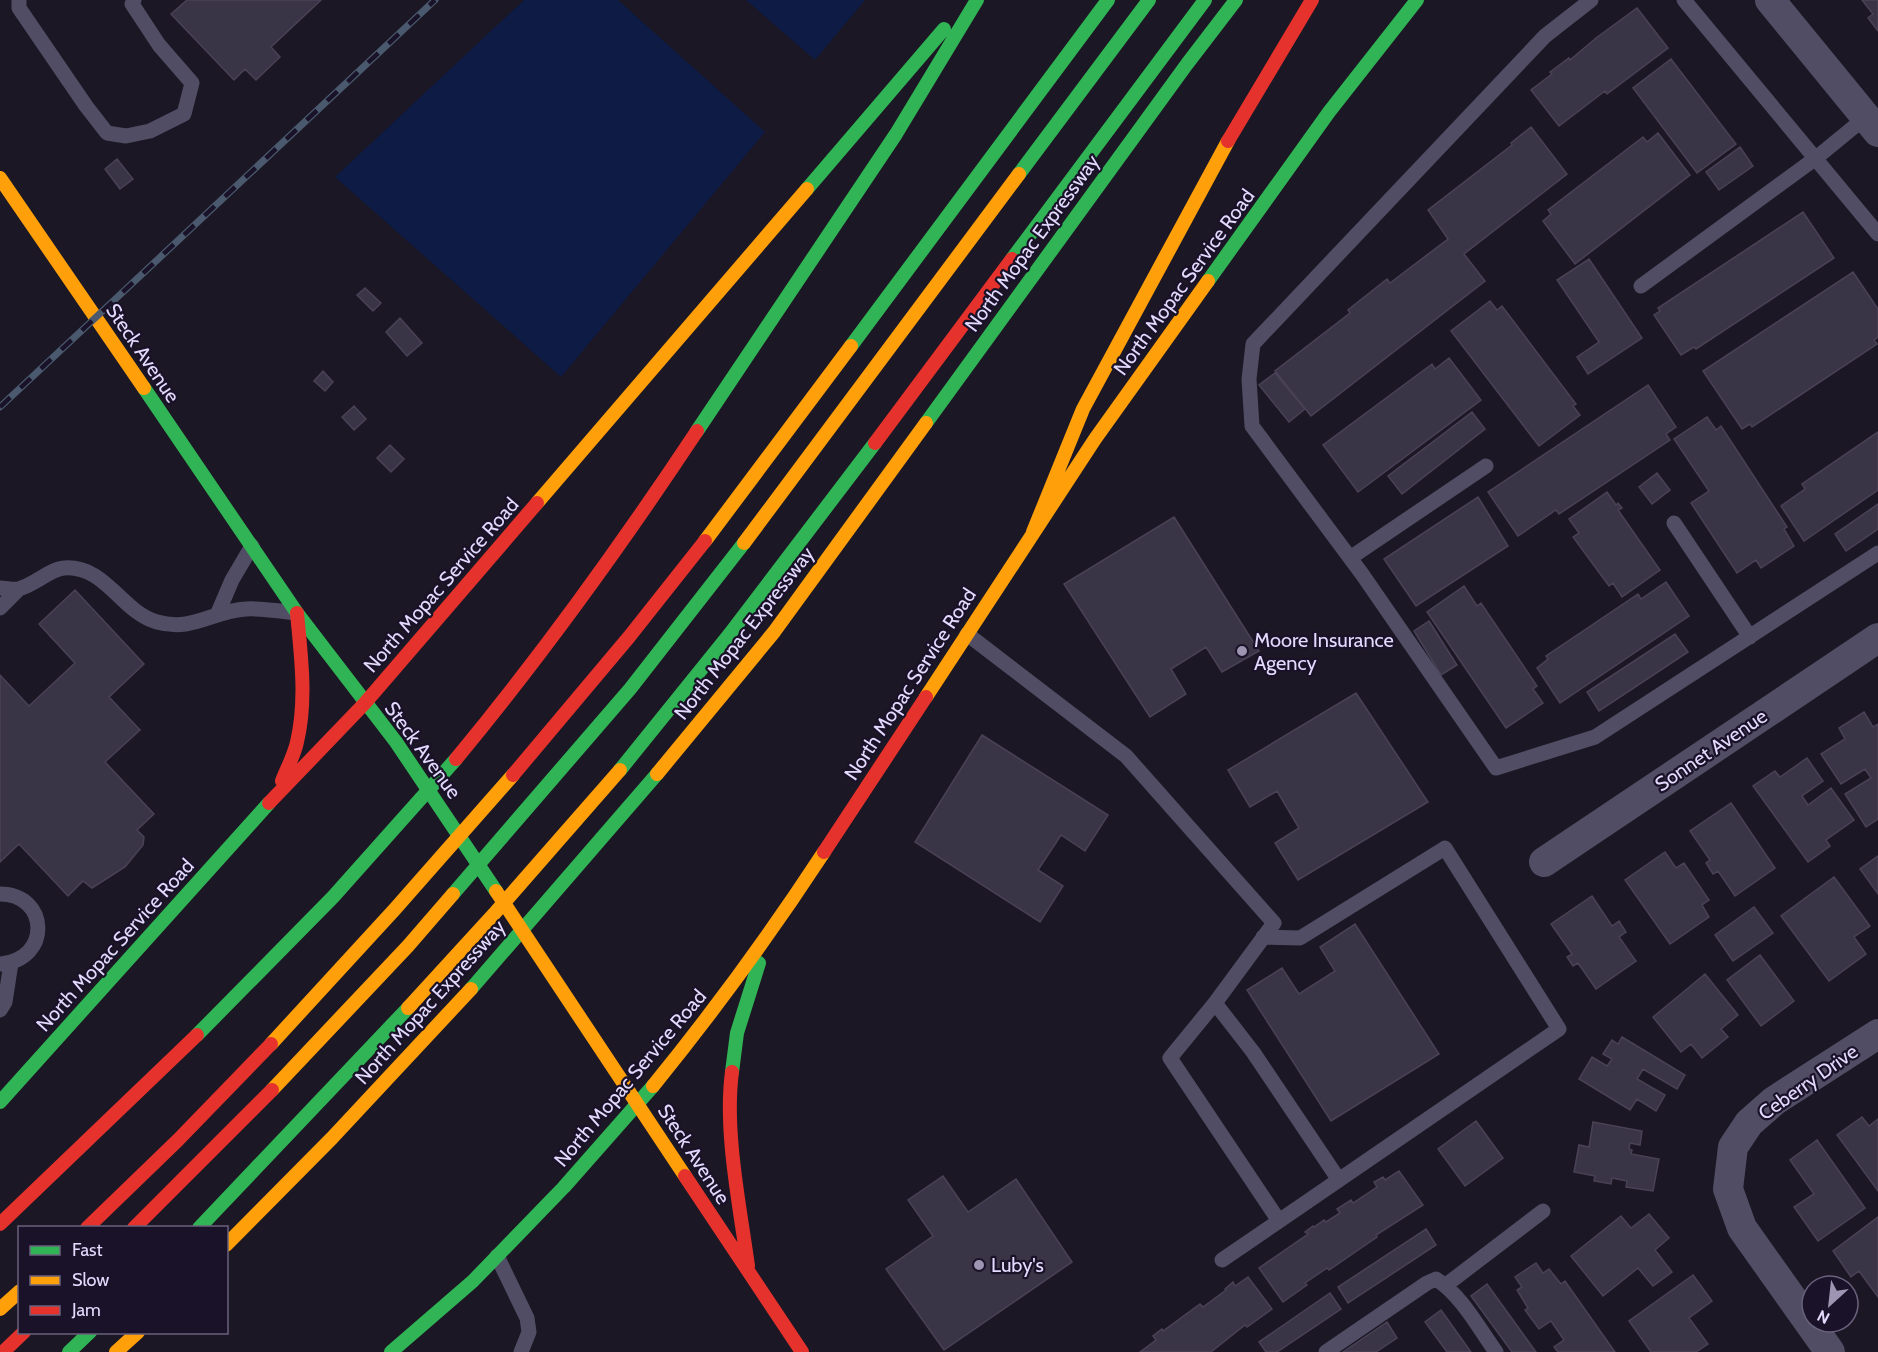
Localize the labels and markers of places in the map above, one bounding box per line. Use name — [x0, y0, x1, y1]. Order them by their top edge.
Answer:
place label: Moore Insurance Agency — [1254, 628, 1394, 675]
marker: Moore Insurance Agency — [1235, 644, 1249, 658]
place label: Luby's — [991, 1253, 1044, 1277]
marker: Luby's — [972, 1258, 986, 1272]

